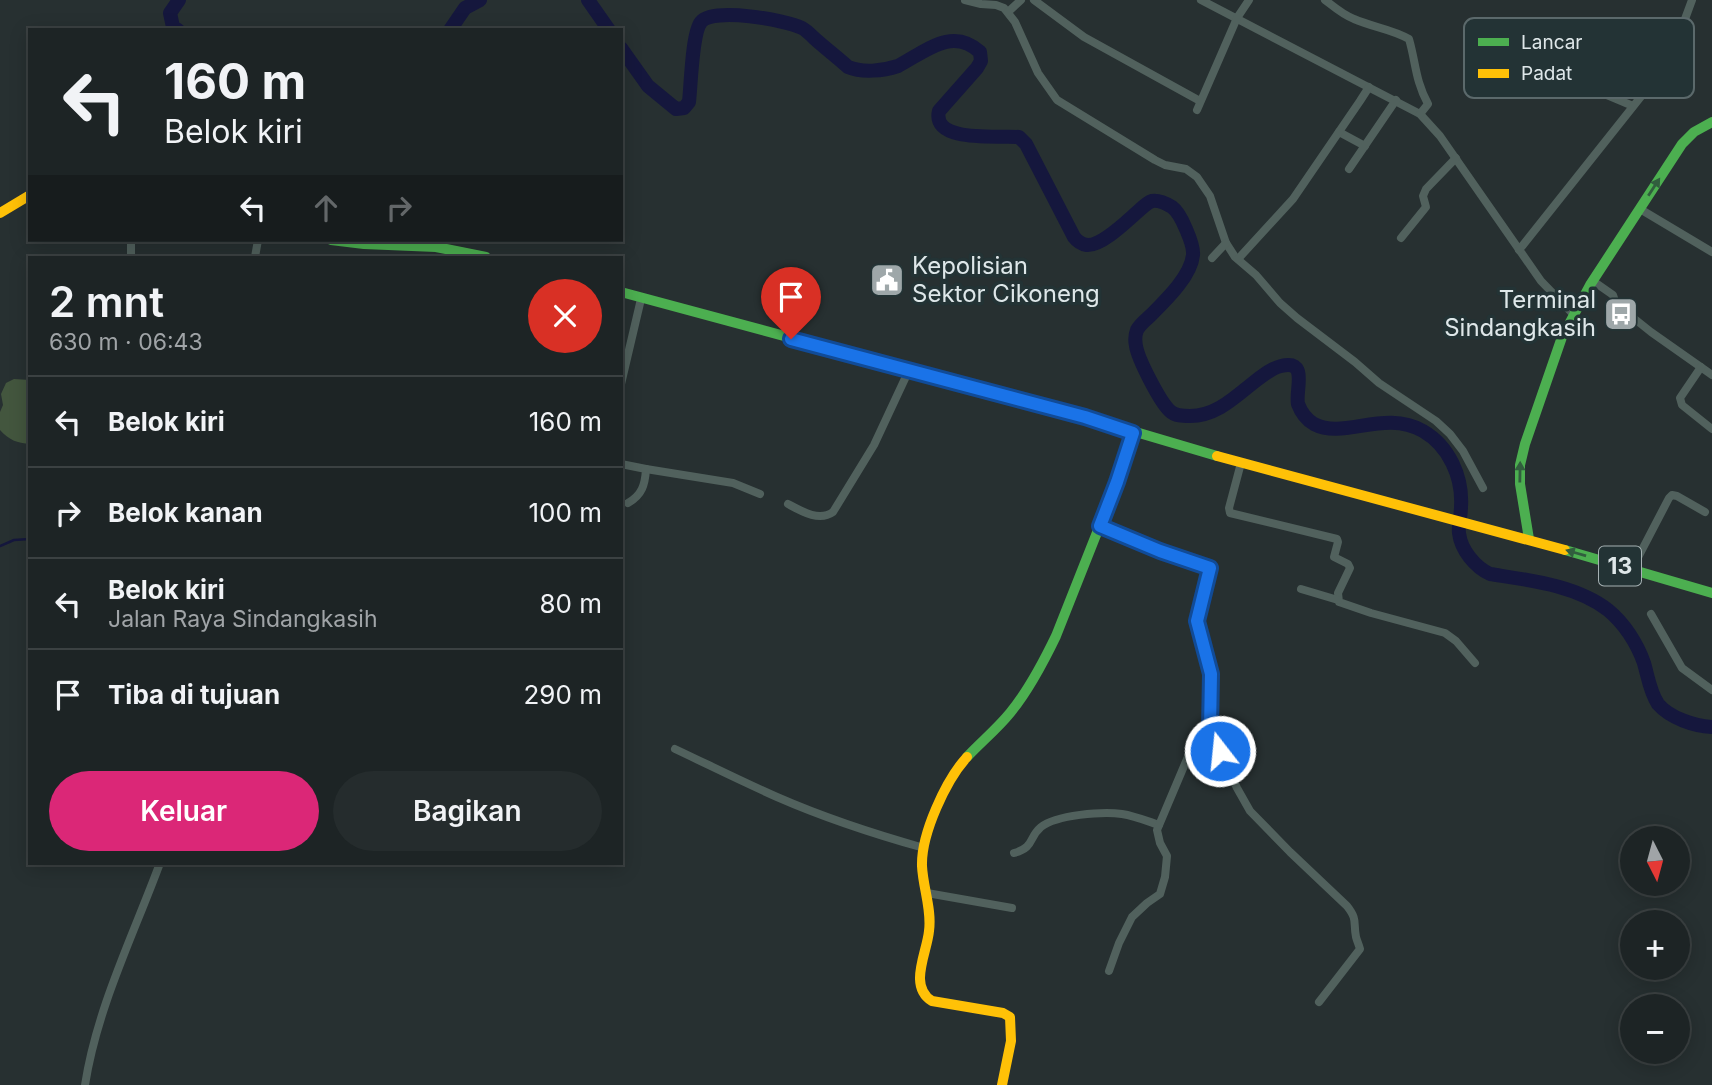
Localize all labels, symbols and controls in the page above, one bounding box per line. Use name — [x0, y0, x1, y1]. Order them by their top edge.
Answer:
legend — [1464, 18, 1694, 98]
text: Lancar — [1521, 31, 1583, 54]
text: 160 m — [164, 52, 306, 111]
icon: left — [49, 56, 140, 147]
text: Padat — [1521, 62, 1572, 85]
text: Belok kiri — [164, 112, 303, 151]
one-way arrow — [1647, 177, 1660, 196]
icon: left — [234, 189, 272, 227]
icon: ahead — [307, 189, 345, 227]
icon: right — [380, 189, 418, 227]
place label: Kepolisian Sektor Cikoneng — [912, 251, 1100, 308]
public building icon: Kepolisian Sektor Cikoneng — [868, 261, 906, 299]
pin — [761, 267, 821, 339]
text: 2 mnt — [49, 276, 164, 327]
icon: arrive — [772, 278, 810, 316]
button: close — [528, 279, 602, 353]
place label: Terminal Sindangkasih — [1444, 285, 1596, 342]
bus stop icon: Terminal Sindangkasih — [1602, 295, 1640, 333]
text: 630 m · 06:43 — [49, 328, 203, 356]
icon: left — [49, 403, 87, 441]
text: Belok kiri — [108, 406, 225, 437]
text: 160 m — [529, 406, 602, 437]
one-way arrow — [1515, 461, 1526, 483]
icon: right — [49, 494, 87, 532]
text: Belok kanan — [108, 497, 263, 528]
text: 100 m — [529, 497, 602, 528]
road number: 13 — [1599, 546, 1641, 586]
one-way arrow — [1565, 548, 1586, 558]
text: Belok kiri — [108, 574, 225, 605]
icon: left — [49, 585, 87, 623]
text: 80 m — [539, 588, 602, 619]
text: Jalan Raya Sindangkasih — [108, 605, 378, 633]
icon: arrive — [49, 676, 87, 714]
text: Tiba di tujuan — [108, 679, 280, 710]
text: 290 m — [524, 679, 602, 710]
position arrow — [1183, 714, 1257, 788]
button: Keluar — [49, 771, 319, 851]
button: Bagikan — [333, 771, 602, 851]
north arrow — [1620, 826, 1690, 896]
map controls — [1620, 826, 1690, 1064]
button: + — [1620, 910, 1690, 980]
button: − — [1620, 994, 1690, 1064]

